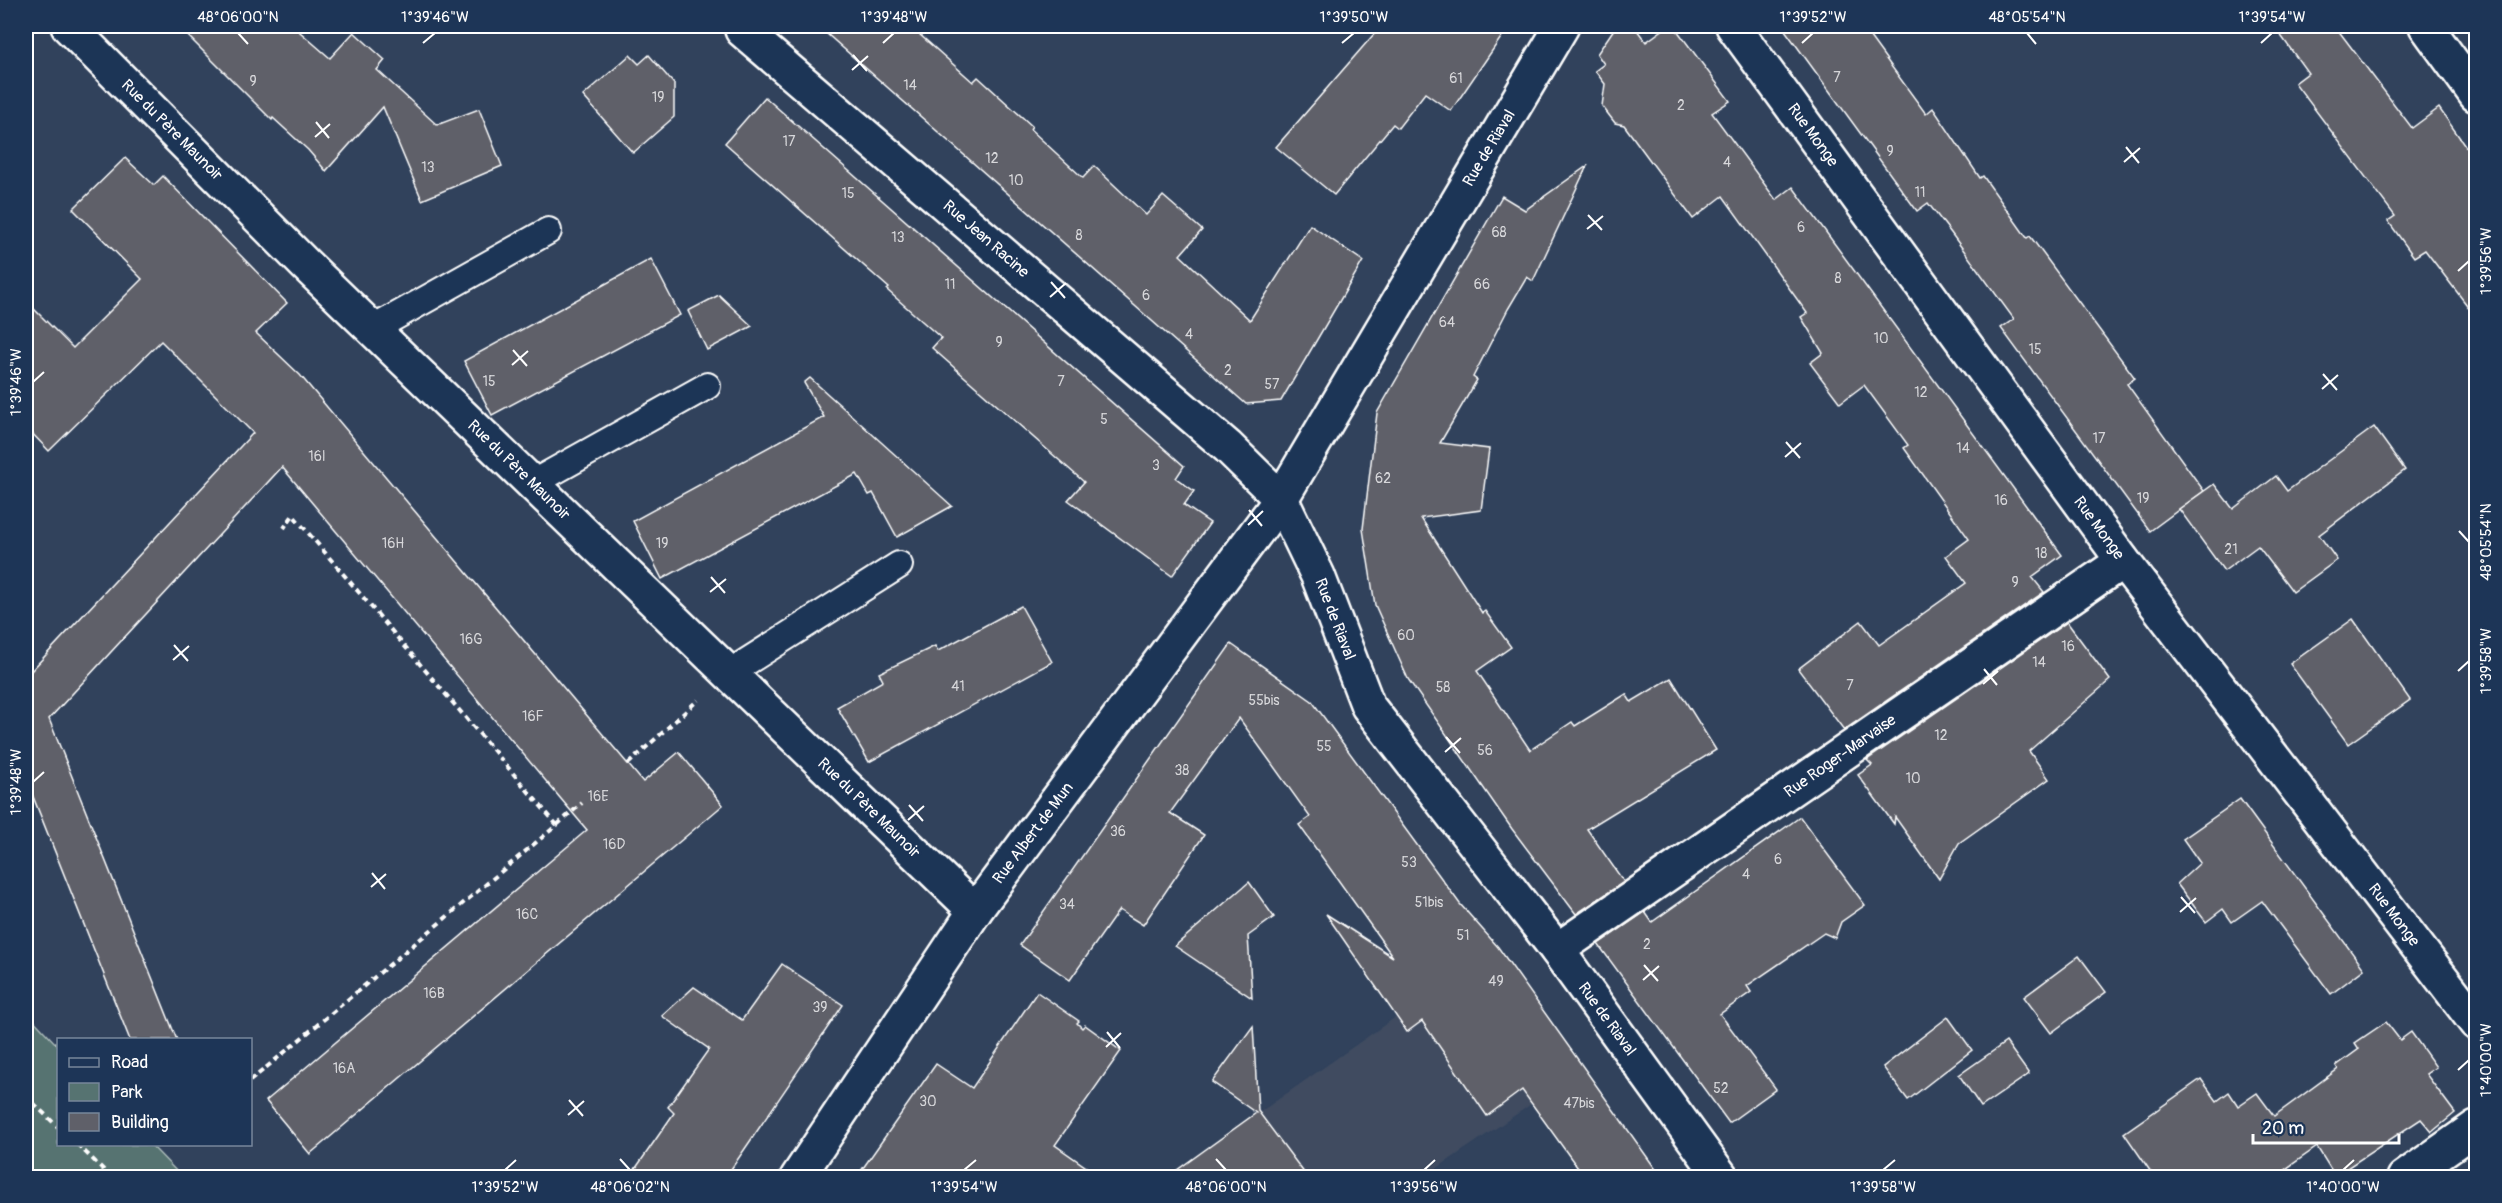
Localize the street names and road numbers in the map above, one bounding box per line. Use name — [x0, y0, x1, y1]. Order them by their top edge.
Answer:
street label: Rue du Père Maunoir — [117, 75, 227, 185]
street label: Rue Monge — [1783, 99, 1843, 171]
street label: Rue de Riaval — [1458, 106, 1520, 190]
street label: Rue Jean Racine — [939, 196, 1033, 282]
street label: Rue du Père Maunoir — [463, 416, 575, 524]
street label: Rue Monge — [2069, 492, 2129, 564]
street label: Rue de Riaval — [1310, 575, 1360, 663]
street label: Rue Roger-Marvaise — [1780, 710, 1900, 802]
street label: Rue du Père Maunoir — [813, 754, 925, 862]
street label: Rue Albert de Mun — [988, 778, 1078, 888]
street label: Rue Monge — [2364, 880, 2424, 951]
street label: Rue de Riaval — [1574, 978, 1640, 1060]

